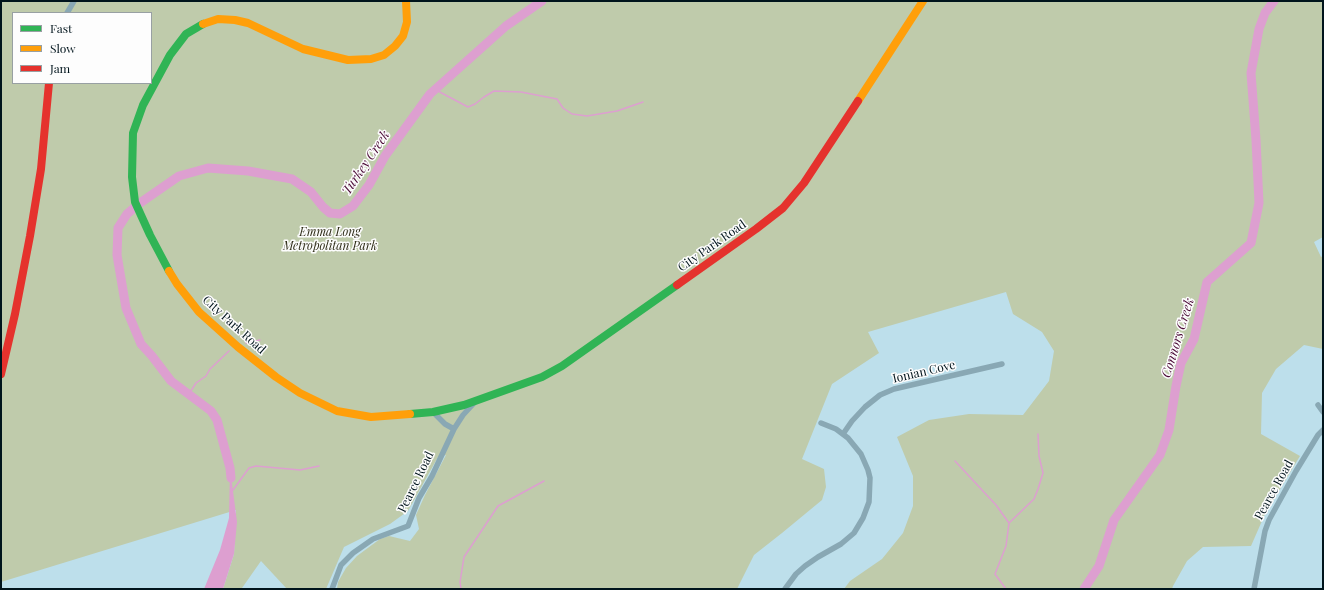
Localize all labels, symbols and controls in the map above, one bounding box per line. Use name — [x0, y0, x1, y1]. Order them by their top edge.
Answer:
legend — [12, 12, 152, 84]
text: Fast — [50, 20, 72, 36]
text: Slow — [50, 40, 76, 56]
text: Jam — [50, 60, 70, 76]
water label: Turkey Creek — [339, 128, 393, 198]
street label: City Park Road — [675, 217, 749, 275]
park label: Emma Long Metropolitan Park — [283, 225, 377, 253]
street label: City Park Road — [199, 293, 269, 357]
water label: Connors Creek — [1159, 296, 1197, 380]
street label: Ionian Cove — [891, 358, 957, 386]
street label: Pearce Road — [395, 449, 437, 515]
street label: Pearce Road — [1252, 458, 1296, 522]

